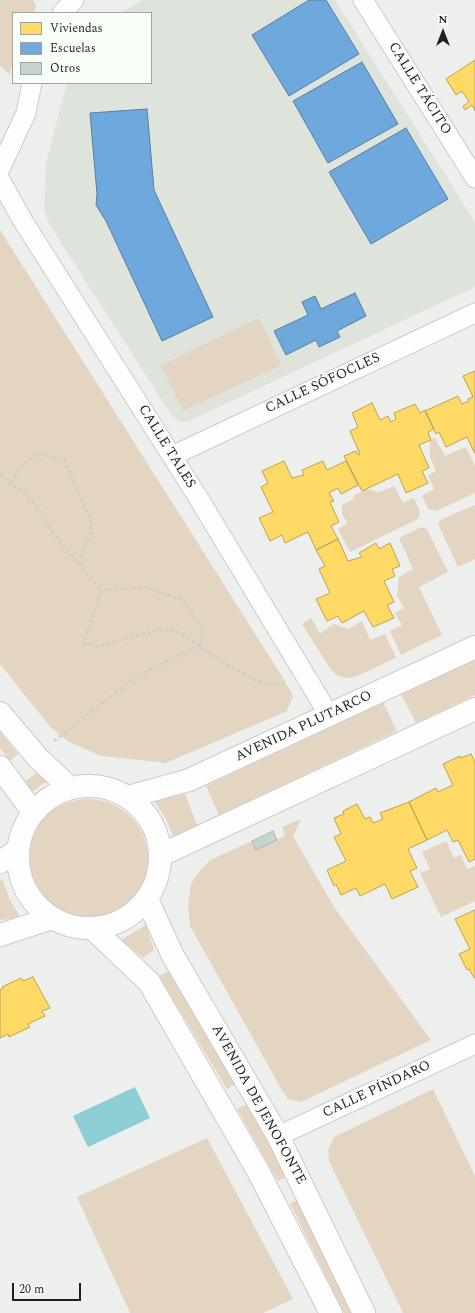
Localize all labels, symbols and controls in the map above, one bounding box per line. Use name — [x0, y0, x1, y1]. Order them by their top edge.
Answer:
text: N — [439, 11, 447, 28]
legend — [12, 12, 152, 84]
north arrow — [423, 12, 463, 52]
text: Viviendas — [50, 19, 103, 38]
text: Escuelas — [50, 39, 96, 58]
street label: CALLE TÁCITO — [384, 40, 454, 138]
text: Otros — [50, 59, 80, 78]
street label: CALLE SÓFOCLES — [263, 350, 383, 418]
street label: CALLE TALES — [134, 402, 198, 492]
street label: AVENIDA PLUTARCO — [233, 688, 375, 766]
street label: AVENIDA DE JENOFONTE — [207, 1022, 309, 1188]
street label: CALLE PÍNDARO — [320, 1058, 434, 1122]
scale bar — [14, 1275, 83, 1301]
text: 20 m — [19, 1280, 44, 1299]

